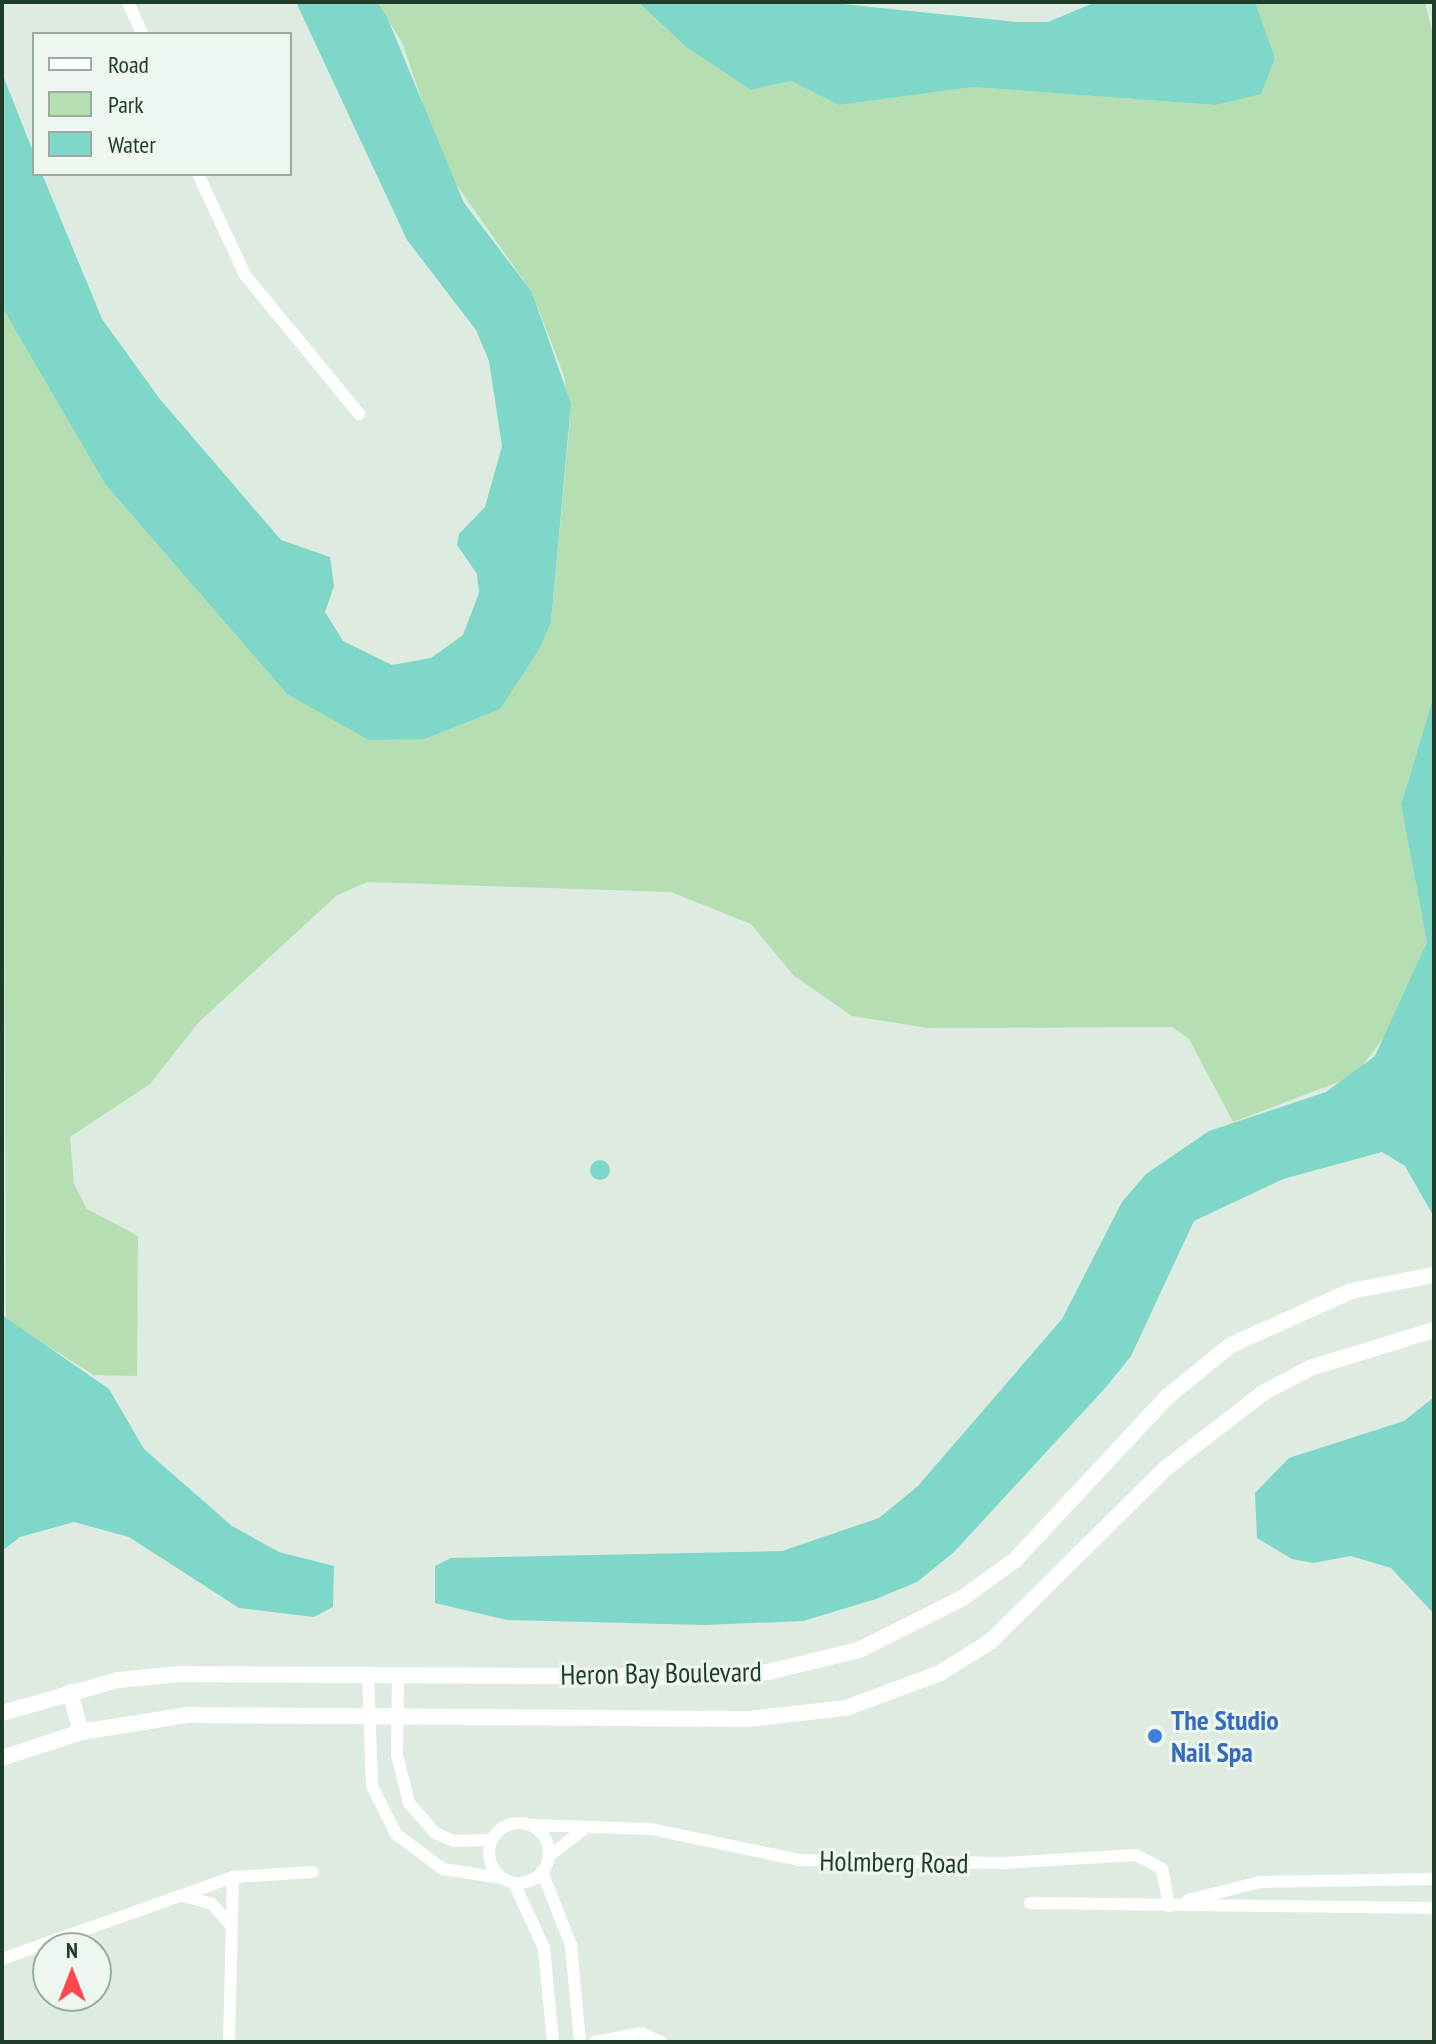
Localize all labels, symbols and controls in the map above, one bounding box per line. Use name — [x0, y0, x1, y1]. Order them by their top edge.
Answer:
legend — [32, 32, 292, 176]
text: Road — [108, 49, 149, 80]
text: Park — [108, 89, 144, 120]
text: Water — [108, 129, 156, 160]
street label: Heron Bay Boulevard — [560, 1654, 762, 1692]
place label: The Studio Nail Spa — [1171, 1703, 1279, 1769]
marker: The Studio Nail Spa — [1146, 1727, 1164, 1745]
street label: Holmberg Road — [819, 1844, 969, 1880]
north arrow — [32, 1932, 112, 2012]
text: N — [66, 1936, 78, 1964]

